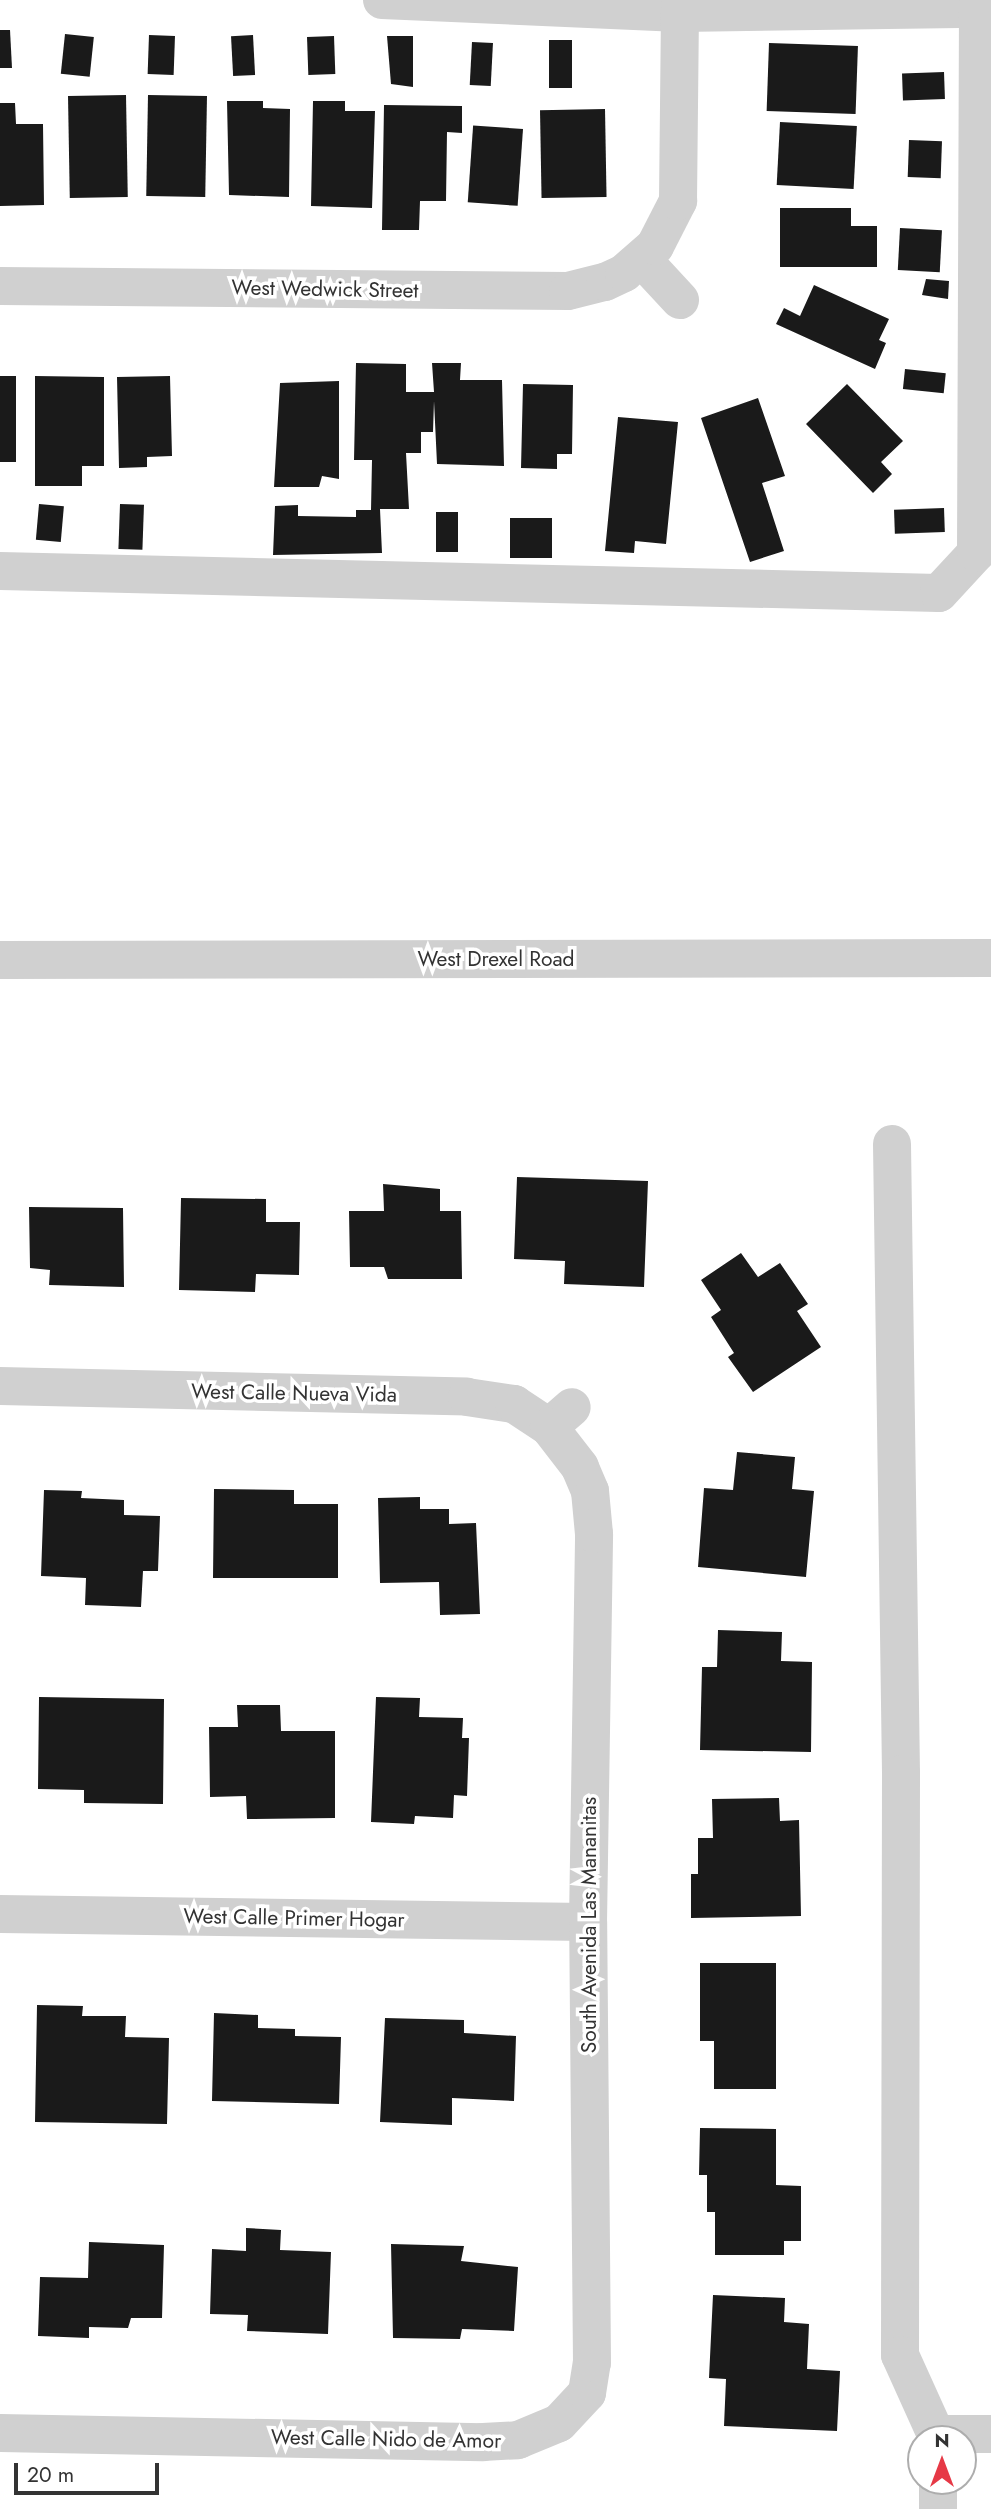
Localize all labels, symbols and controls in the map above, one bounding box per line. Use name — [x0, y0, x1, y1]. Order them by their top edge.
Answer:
street label: West Wedwick Street — [231, 275, 419, 303]
street label: West Drexel Road — [417, 946, 575, 972]
street label: West Calle Nueva Vida — [191, 1379, 397, 1407]
street label: South Avenida Las Mananitas — [576, 1797, 602, 2053]
street label: West Calle Primer Hogar — [183, 1903, 405, 1933]
street label: West Calle Nido de Amor — [271, 2424, 501, 2454]
north arrow — [907, 2425, 977, 2495]
text: N — [934, 2427, 950, 2454]
scale bar — [18, 2450, 163, 2494]
text: 20 m — [27, 2460, 74, 2490]

